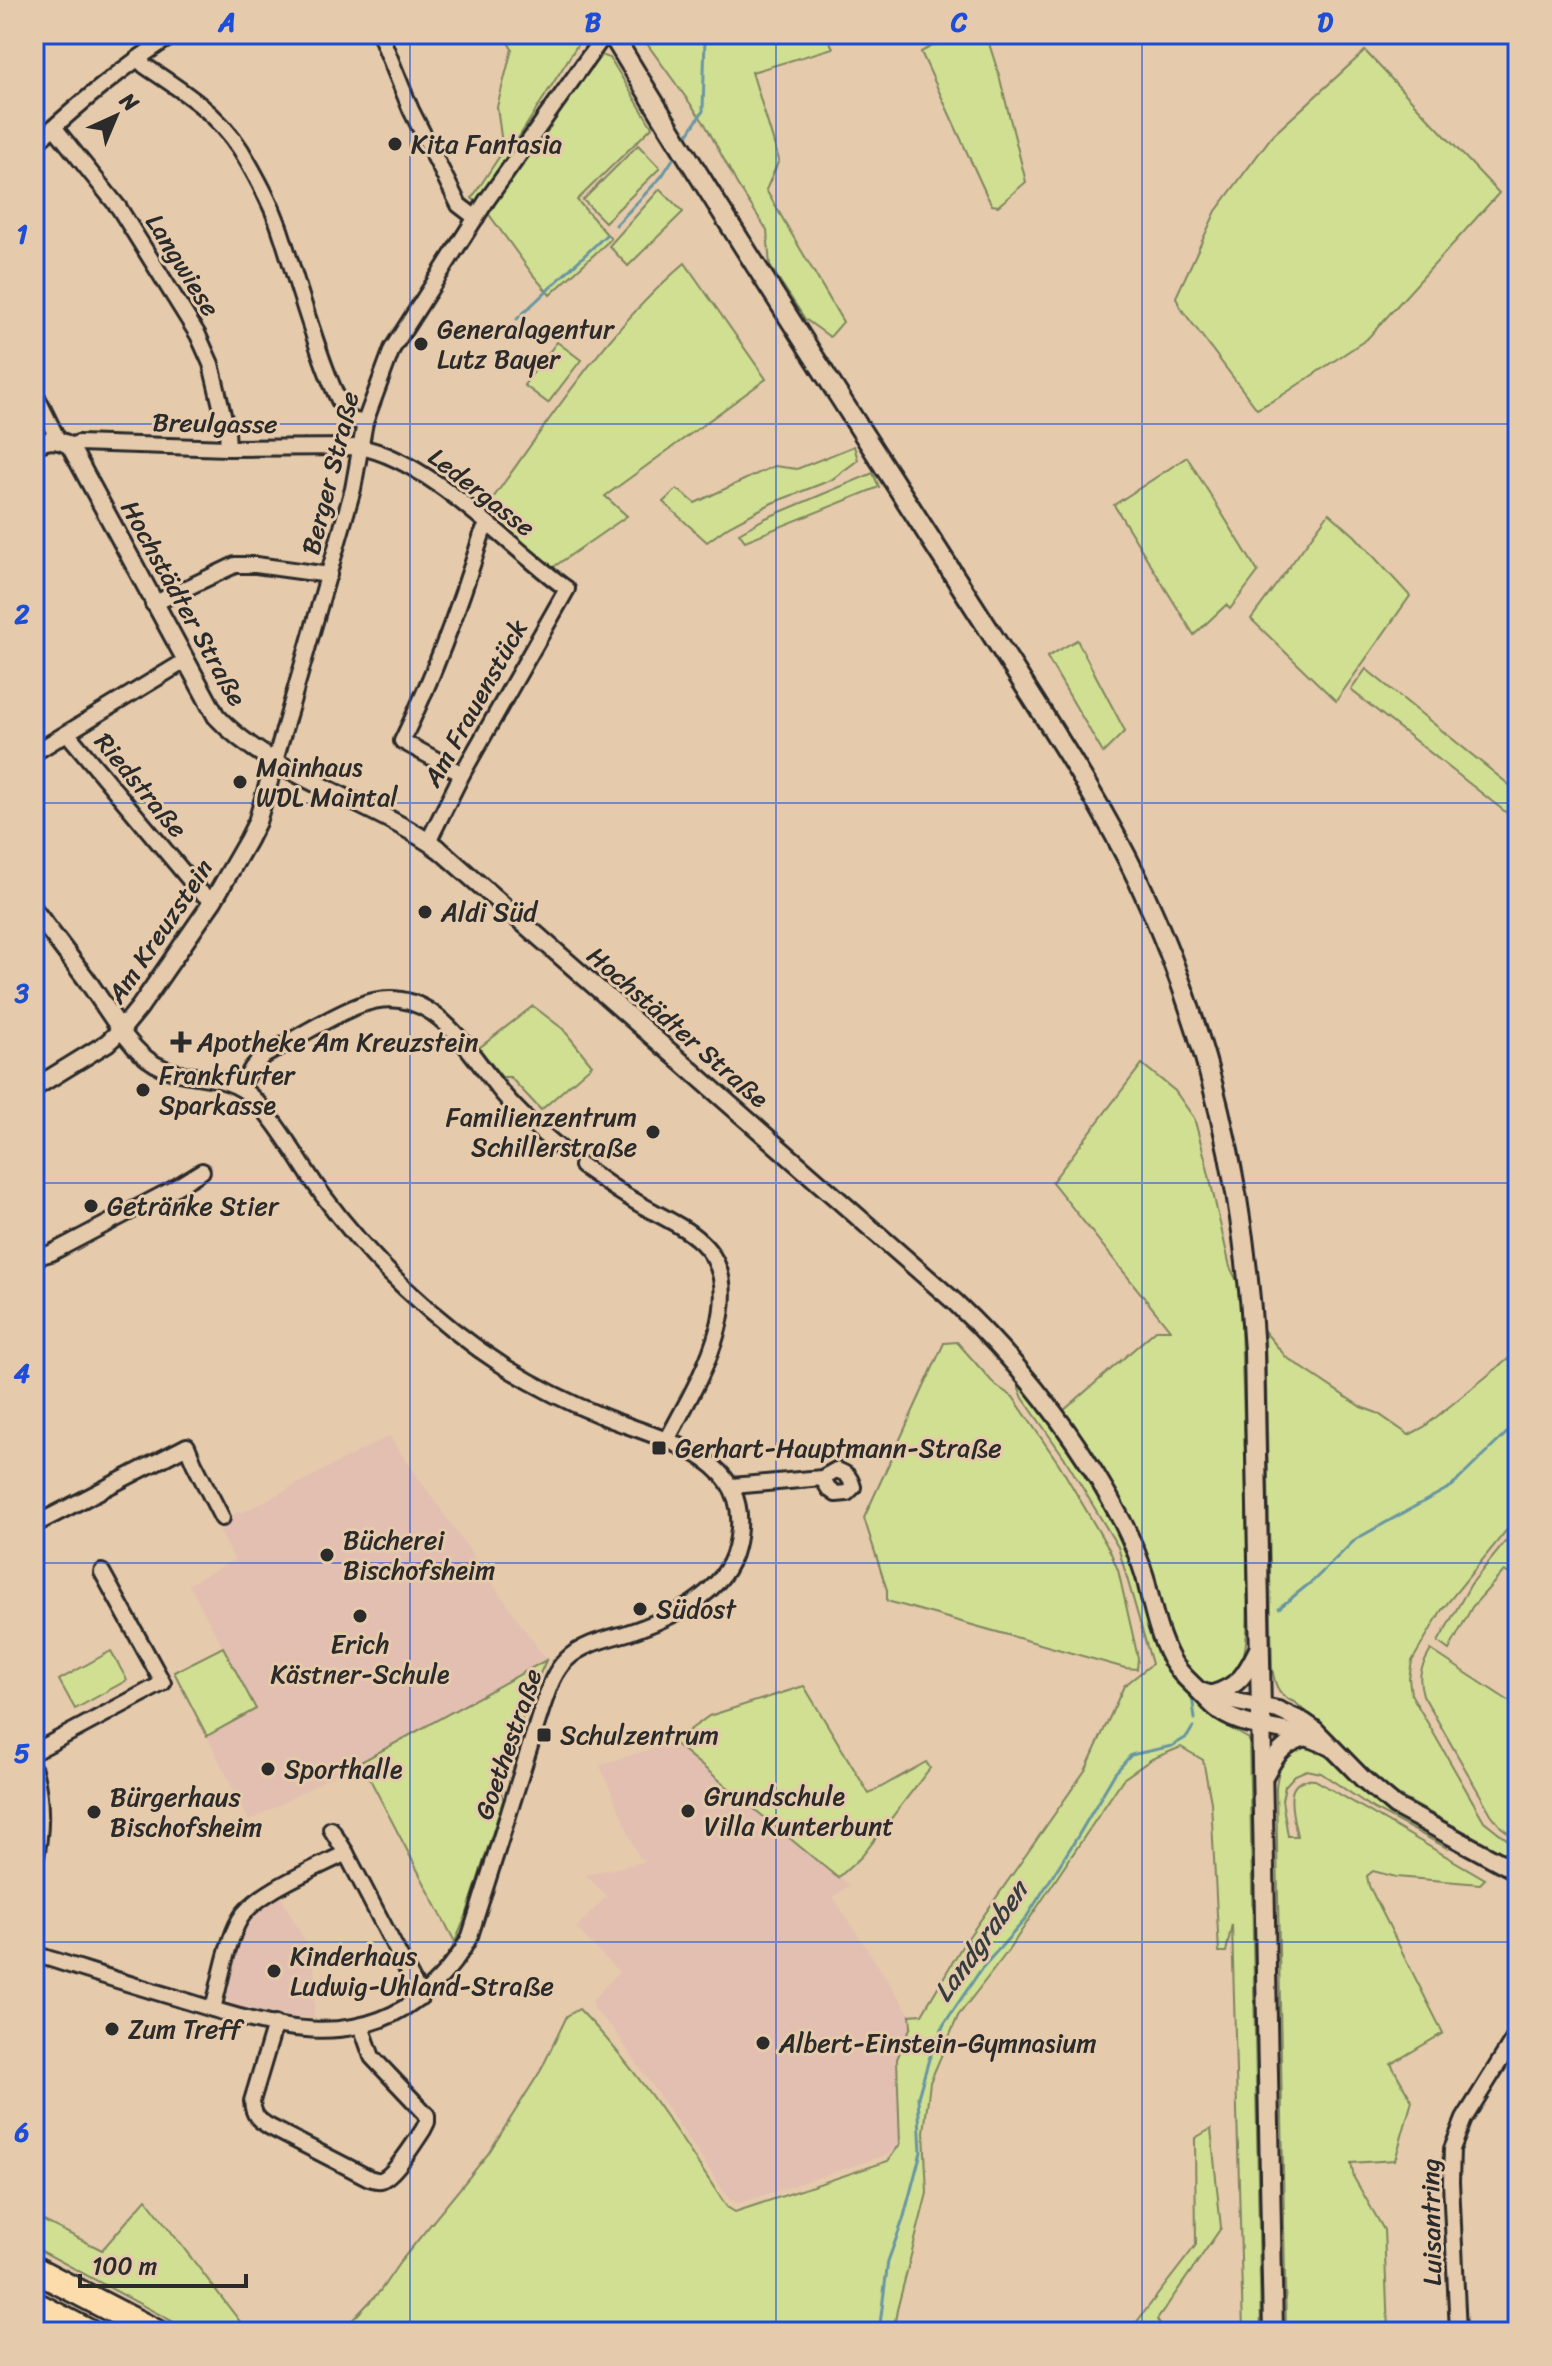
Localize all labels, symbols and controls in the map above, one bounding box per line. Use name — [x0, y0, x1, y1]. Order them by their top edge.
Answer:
text: A — [217, 0, 236, 45]
text: B — [585, 0, 602, 45]
text: C — [950, 0, 968, 45]
text: D — [1317, 0, 1333, 45]
north arrow — [76, 76, 156, 156]
text: N — [110, 82, 149, 122]
place label: Kita Fantasia — [411, 121, 562, 167]
marker: Kita Fantasia — [386, 135, 404, 153]
street label: Langwiese — [133, 204, 233, 326]
text: 1 — [16, 211, 28, 257]
place label: Generalagentur Lutz Bayer — [437, 306, 615, 382]
marker: Generalagentur Lutz Bayer — [412, 335, 430, 353]
street label: Berger Straße — [287, 386, 373, 560]
street label: Breulgasse — [152, 399, 278, 447]
street label: Ledergasse — [418, 435, 546, 549]
street label: Hochstädter Straße — [108, 491, 260, 715]
text: 2 — [13, 591, 30, 637]
street label: Am Frauenstück — [409, 610, 540, 796]
street label: Riedstraße — [82, 721, 200, 849]
place label: Mainhaus WDL Maintal — [256, 744, 398, 820]
marker: Mainhaus WDL Maintal — [231, 773, 249, 791]
street label: Am Kreuzstein — [94, 849, 226, 1014]
place label: Aldi Süd — [440, 889, 539, 935]
marker: Aldi Süd — [416, 903, 434, 921]
street label: Hochstädter Straße — [576, 934, 780, 1120]
text: 3 — [14, 970, 30, 1016]
place label: Apotheke Am Kreuzstein — [196, 1019, 479, 1065]
marker: Apotheke Am Kreuzstein — [172, 1033, 190, 1051]
place label: Frankfurter Sparkasse — [159, 1052, 296, 1128]
marker: Frankfurter Sparkasse — [134, 1081, 152, 1099]
place label: Familienzentrum Schillerstraße — [446, 1094, 637, 1170]
marker: Familienzentrum Schillerstraße — [644, 1123, 662, 1141]
place label: Getränke Stier — [107, 1183, 280, 1229]
marker: Getränke Stier — [82, 1197, 100, 1215]
text: 4 — [14, 1350, 30, 1396]
place label: Gerhart-Hauptmann-Straße — [675, 1425, 1002, 1471]
marker: Gerhart-Hauptmann-Straße — [650, 1439, 668, 1457]
place label: Bücherei Bischofsheim — [343, 1517, 495, 1593]
marker: Bücherei Bischofsheim — [318, 1546, 336, 1564]
place label: Südost — [656, 1586, 737, 1632]
marker: Südost — [631, 1600, 649, 1618]
marker: Erich Kästner-Schule — [351, 1607, 369, 1625]
place label: Erich Kästner-Schule — [270, 1621, 450, 1697]
street label: Goethestraße — [461, 1662, 555, 1826]
place label: Schulzentrum — [560, 1712, 719, 1758]
marker: Schulzentrum — [535, 1726, 553, 1744]
text: 5 — [14, 1730, 30, 1776]
place label: Sporthalle — [284, 1746, 403, 1792]
marker: Sporthalle — [259, 1760, 277, 1778]
place label: Grundschule Villa Kunterbunt — [704, 1773, 894, 1849]
place label: Bürgerhaus Bischofsheim — [110, 1774, 262, 1850]
marker: Grundschule Villa Kunterbunt — [679, 1802, 697, 1820]
marker: Bürgerhaus Bischofsheim — [85, 1803, 103, 1821]
water label: Landgraben — [919, 1868, 1043, 2012]
place label: Kinderhaus Ludwig-Uhland-Straße — [290, 1933, 554, 2009]
marker: Kinderhaus Ludwig-Uhland-Straße — [265, 1962, 283, 1980]
place label: Zum Treff — [128, 2006, 245, 2052]
marker: Zum Treff — [103, 2020, 121, 2038]
place label: Albert-Einstein-Gymnasium — [778, 2020, 1097, 2066]
marker: Albert-Einstein-Gymnasium — [754, 2034, 772, 2052]
text: 6 — [14, 2109, 30, 2155]
street label: Luisantring — [1407, 2158, 1455, 2286]
scale bar — [80, 2238, 246, 2288]
text: 100 m — [92, 2245, 157, 2287]

